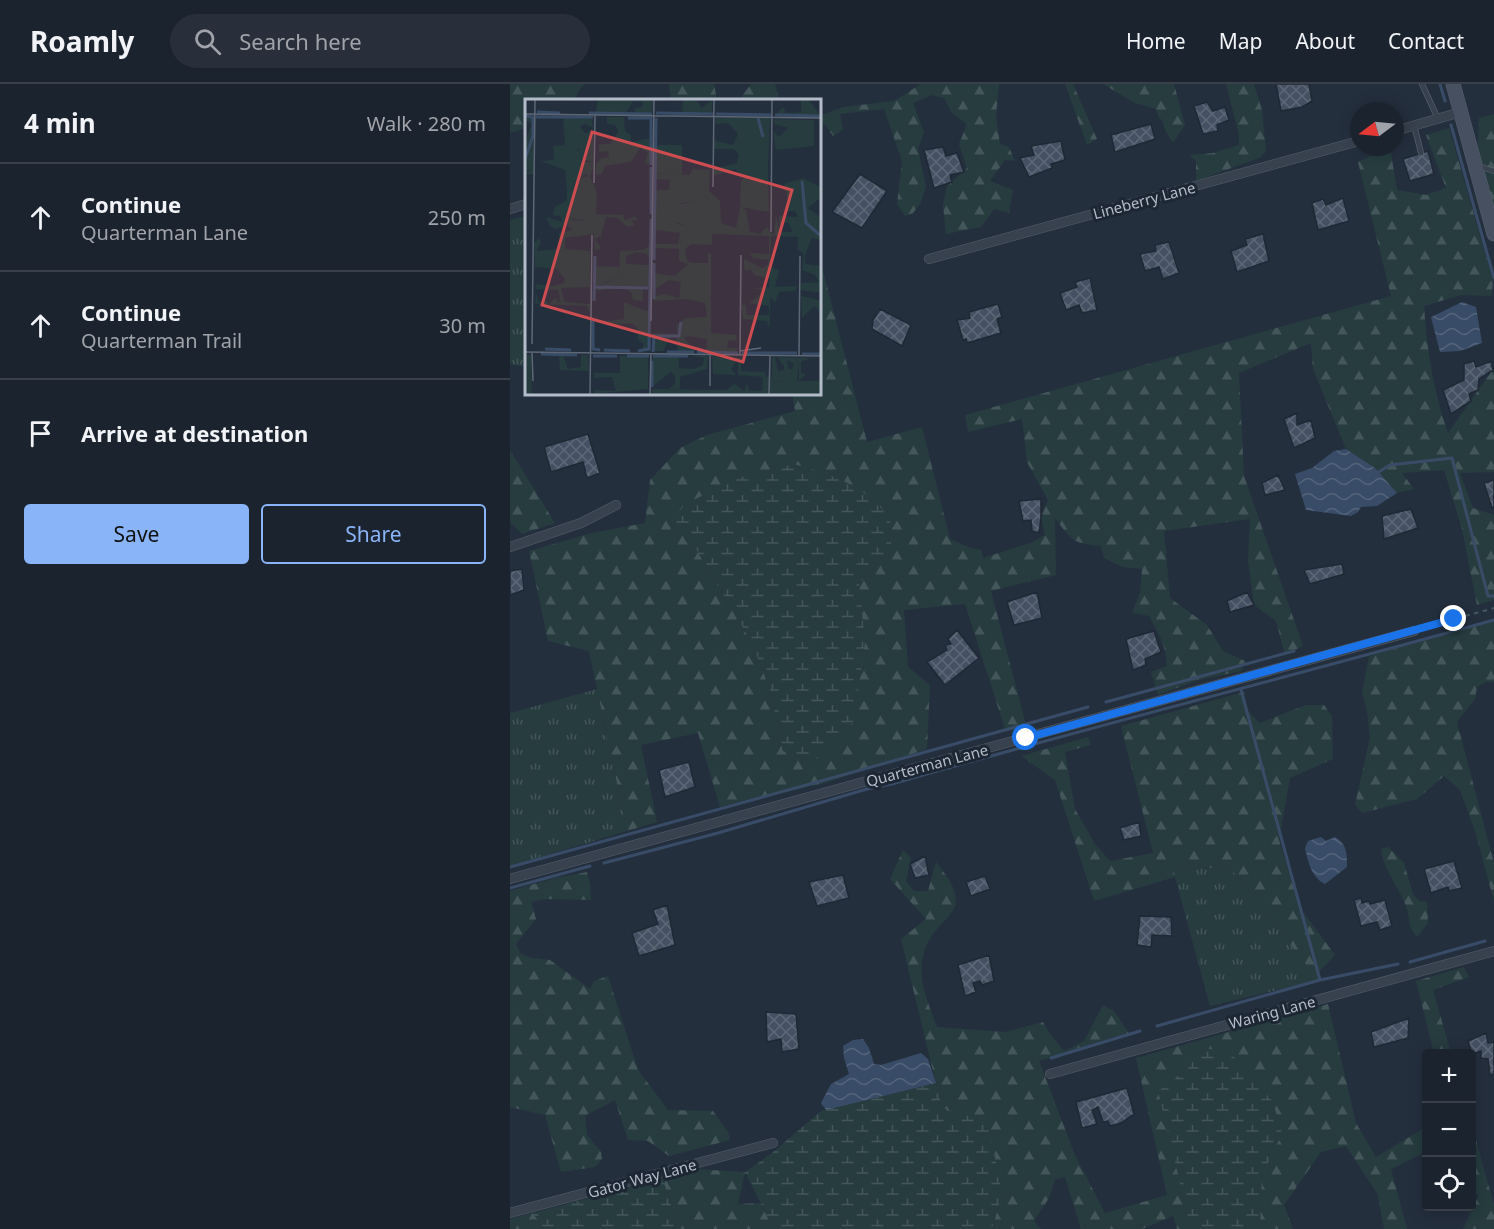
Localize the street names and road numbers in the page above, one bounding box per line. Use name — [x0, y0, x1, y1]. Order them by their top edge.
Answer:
street label: Lineberry Lane — [1091, 177, 1197, 223]
street label: Quarterman Lane — [864, 739, 990, 791]
street label: Waring Lane — [1227, 991, 1317, 1033]
street label: Gator Way Lane — [586, 1154, 698, 1202]

